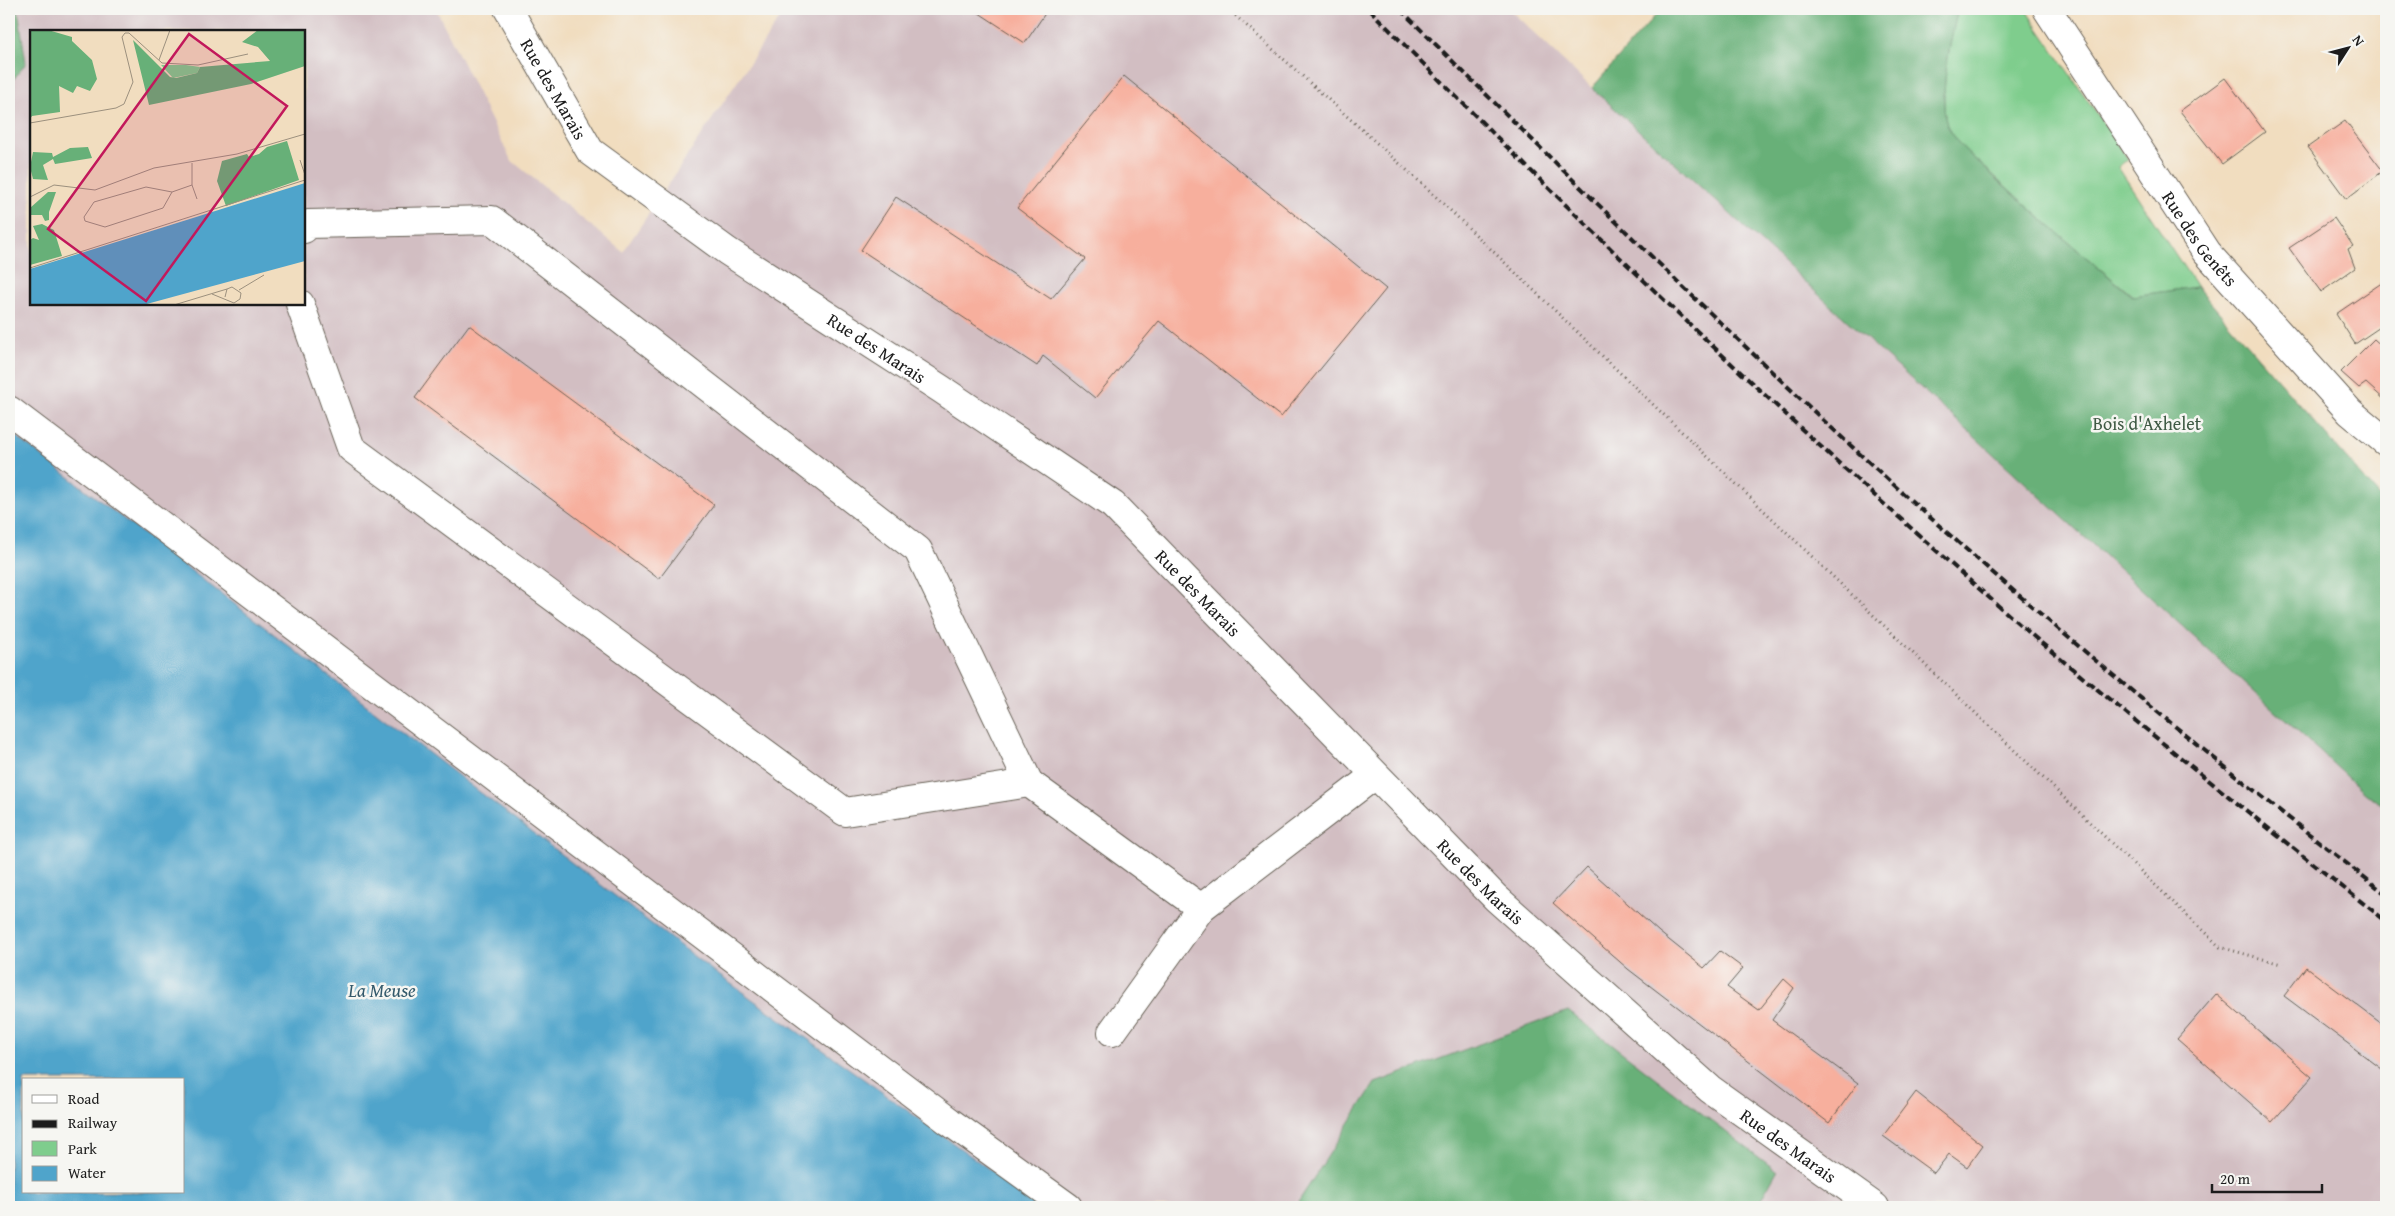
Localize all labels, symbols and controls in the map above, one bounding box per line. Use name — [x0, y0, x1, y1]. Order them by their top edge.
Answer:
north arrow — [2322, 22, 2372, 72]
inset map — [30, 30, 305, 305]
text: N — [2348, 31, 2370, 51]
street label: Rue des Marais — [514, 33, 594, 144]
street label: Rue des Genêts — [2156, 185, 2244, 292]
street label: Rue des Marais — [822, 306, 932, 390]
park label: Bois d'Axhelet — [2093, 410, 2202, 437]
street label: Rue des Marais — [1149, 543, 1247, 642]
street label: Rue des Marais — [1431, 832, 1530, 931]
water label: La Meuse — [347, 976, 416, 1004]
legend — [22, 1078, 185, 1194]
text: Road — [68, 1088, 99, 1109]
street label: Rue des Marais — [1735, 1101, 1842, 1189]
text: Railway — [68, 1112, 118, 1133]
text: Park — [68, 1138, 97, 1159]
scale bar — [2212, 1161, 2322, 1193]
text: Water — [68, 1162, 106, 1183]
text: 20 m — [2220, 1168, 2251, 1189]

